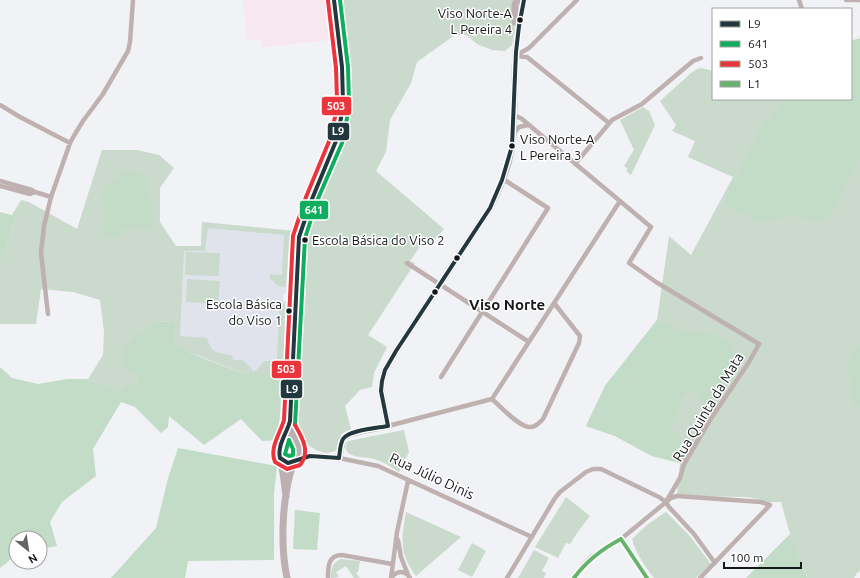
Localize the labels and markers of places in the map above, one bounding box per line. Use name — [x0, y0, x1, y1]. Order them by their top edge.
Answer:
place label: Viso Norte-A L Pereira 4 — [438, 6, 513, 36]
marker: Viso Norte-A L Pereira 4 — [515, 15, 525, 25]
place label: Viso Norte-A L Pereira 3 — [520, 132, 595, 162]
marker: Viso Norte-A L Pereira 3 — [507, 141, 517, 151]
place label: Escola Básica do Viso 2 — [312, 233, 445, 247]
marker: Escola Básica do Viso 2 — [300, 235, 310, 245]
unlabelled marker — [452, 253, 462, 263]
unlabelled marker — [430, 287, 440, 297]
place label: Escola Básica do Viso 1 — [206, 297, 282, 327]
marker: Escola Básica do Viso 1 — [284, 306, 294, 316]

